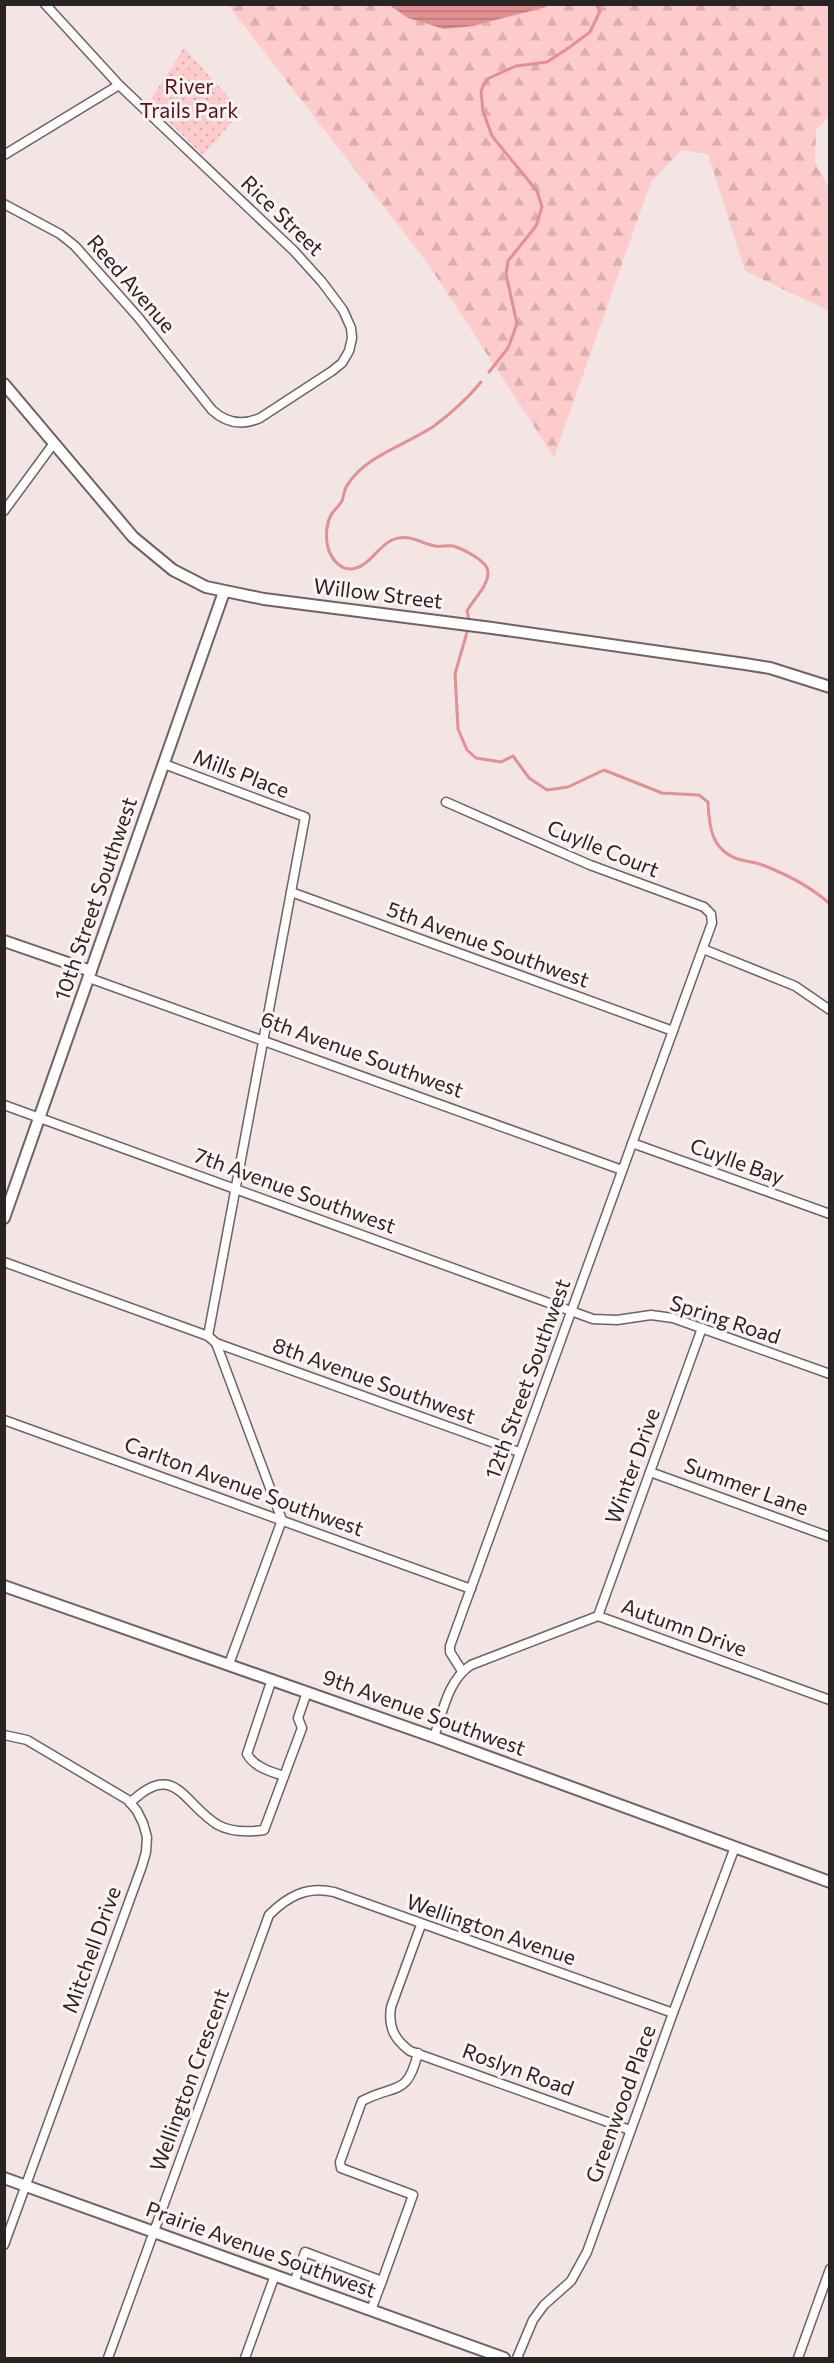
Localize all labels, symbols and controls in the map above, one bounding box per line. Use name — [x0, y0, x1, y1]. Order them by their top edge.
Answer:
park label: River Trails Park — [139, 73, 239, 122]
street label: Rice Street — [237, 170, 329, 260]
street label: Reed Avenue — [83, 229, 181, 337]
street label: Willow Street — [312, 572, 444, 613]
street label: Mills Place — [190, 743, 293, 802]
street label: 10th Street Southwest — [48, 794, 141, 1003]
street label: Cuylle Court — [544, 814, 663, 881]
street label: 5th Avenue Southwest — [384, 895, 593, 992]
street label: 6th Avenue Southwest — [258, 1005, 467, 1102]
street label: Cuylle Bay — [687, 1132, 788, 1189]
street label: 7th Avenue Southwest — [191, 1142, 400, 1238]
street label: 12th Street Southwest — [479, 1275, 574, 1482]
street label: Spring Road — [667, 1289, 784, 1348]
street label: 8th Avenue Southwest — [270, 1331, 479, 1428]
street label: Winter Drive — [599, 1404, 664, 1527]
street label: Carlton Avenue Southwest — [121, 1431, 368, 1541]
street label: Summer Lane — [681, 1452, 812, 1520]
street label: Autumn Drive — [618, 1592, 751, 1661]
street label: 9th Avenue Southwest — [320, 1663, 529, 1760]
street label: Mitchell Drive — [56, 1883, 125, 2016]
street label: Wellington Avenue — [403, 1888, 580, 1969]
street label: Wellington Crescent — [144, 1985, 233, 2174]
street label: Greenwood Place — [579, 2021, 660, 2186]
street label: Roslyn Road — [459, 2037, 578, 2100]
street label: Prairie Avenue Southwest — [143, 2195, 380, 2302]

